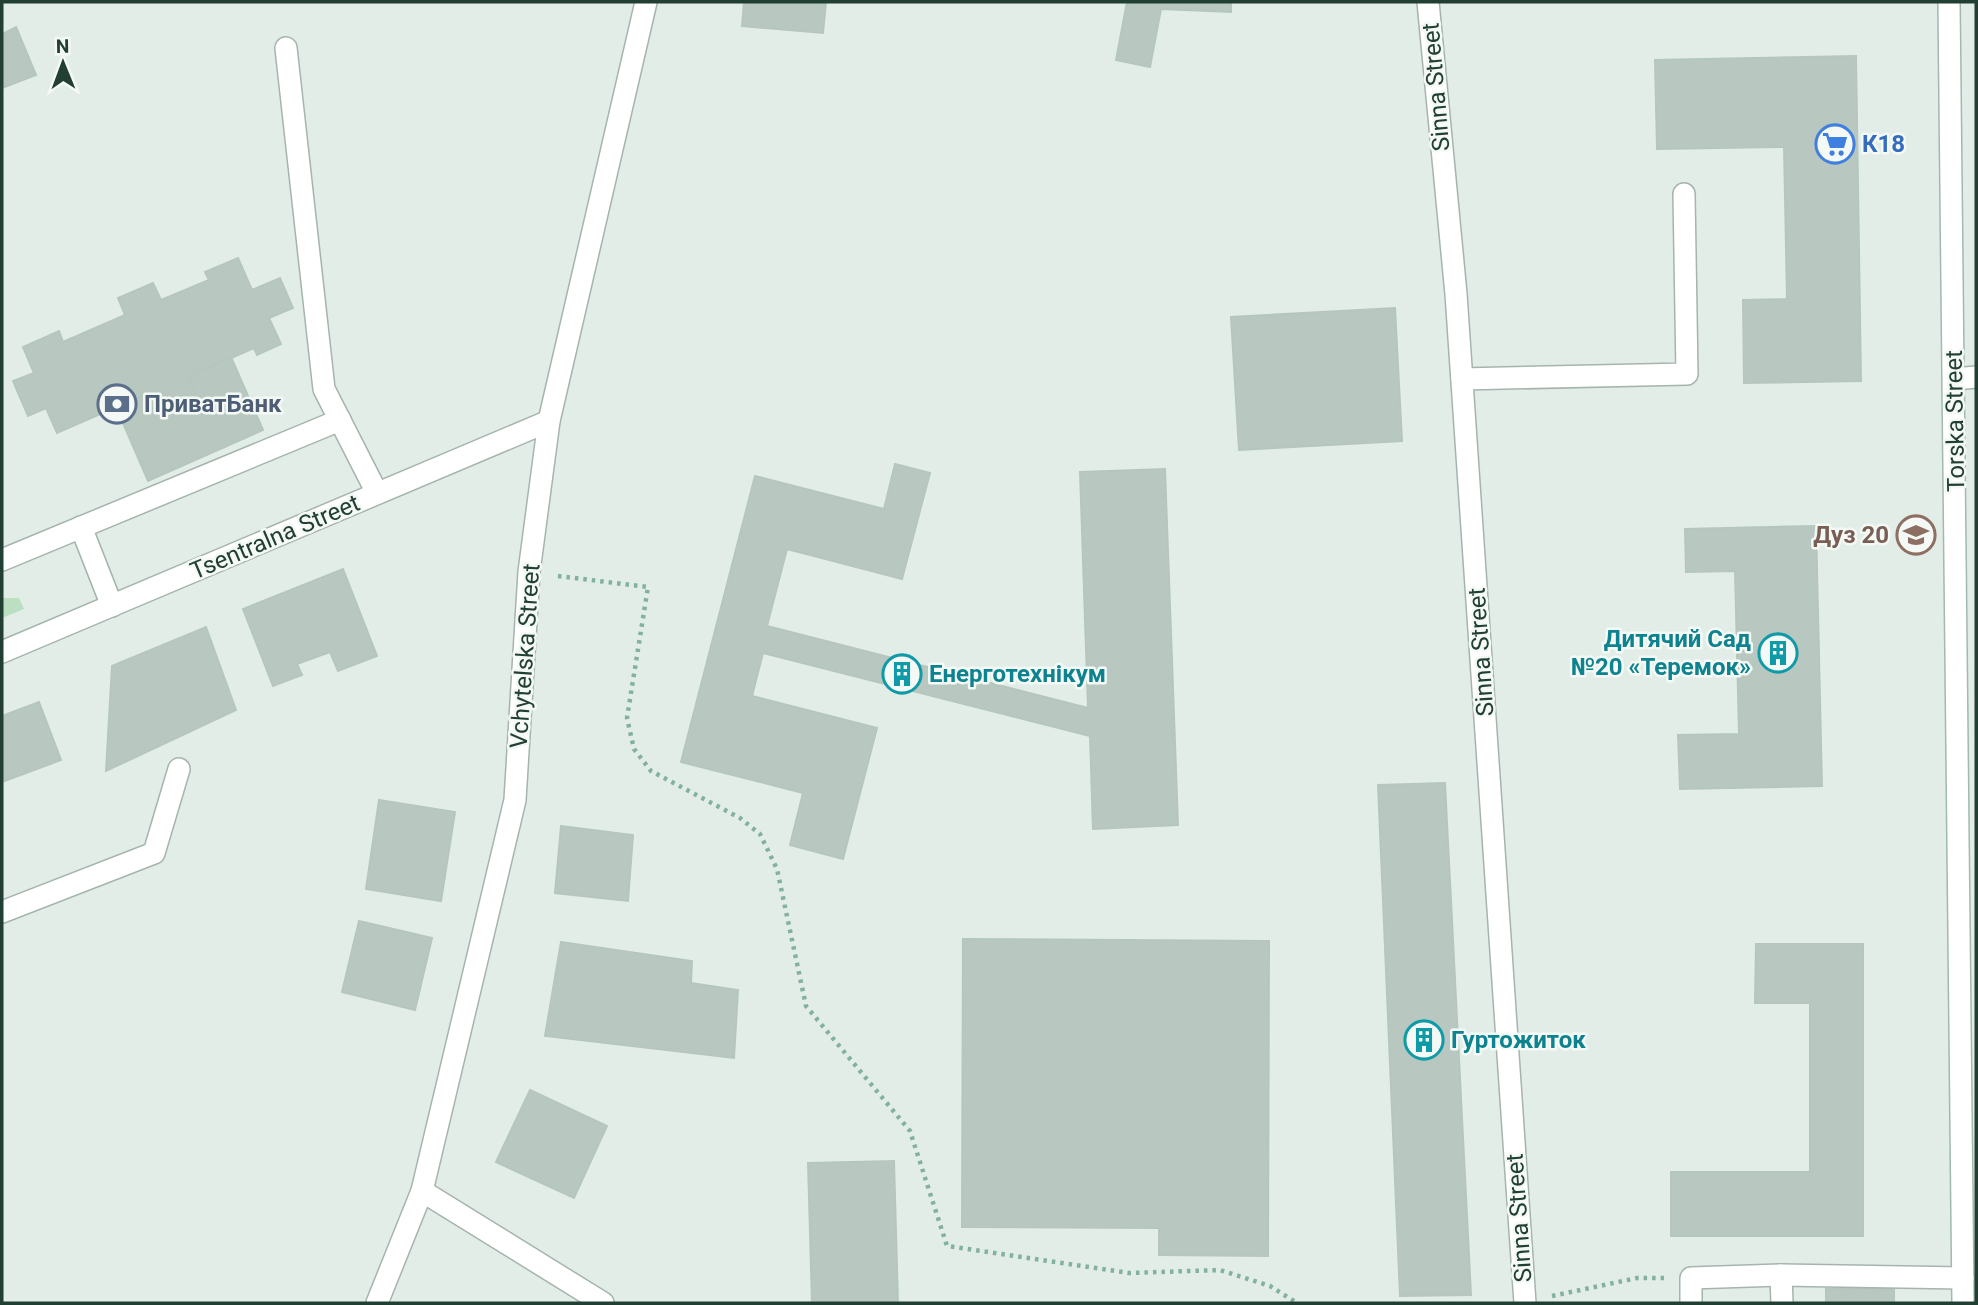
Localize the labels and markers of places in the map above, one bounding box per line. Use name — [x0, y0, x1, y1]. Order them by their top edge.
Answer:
supermarket icon: К18 — [1814, 123, 1856, 165]
place label: К18 — [1862, 130, 1905, 158]
bank icon: ПриватБанк — [96, 383, 138, 425]
place label: ПриватБанк — [144, 390, 282, 418]
school or university icon: Дуз 20 — [1895, 514, 1937, 556]
place label: Дуз 20 — [1813, 521, 1889, 549]
place label: Дитячий Сад №20 «Теремок» — [1571, 625, 1751, 681]
building icon: Дитячий Сад №20 «Теремок» — [1757, 632, 1799, 674]
building icon: Енерготехнікум — [881, 653, 923, 695]
place label: Енерготехнікум — [929, 660, 1106, 688]
building icon: Гуртожиток — [1403, 1019, 1445, 1061]
place label: Гуртожиток — [1451, 1026, 1586, 1054]

